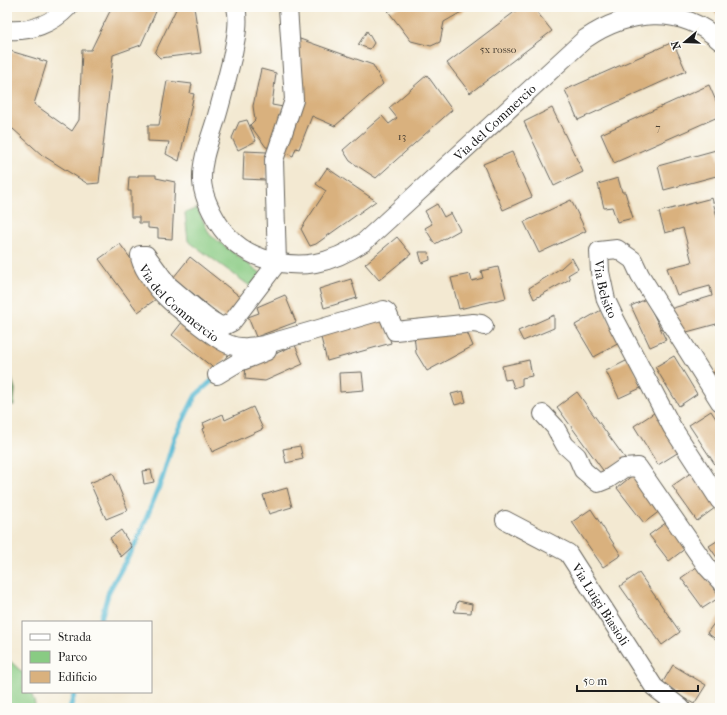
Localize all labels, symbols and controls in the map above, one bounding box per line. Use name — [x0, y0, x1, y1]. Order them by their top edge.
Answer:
north arrow — [665, 22, 705, 62]
text: N — [668, 38, 684, 51]
house number: 5x rosso — [480, 43, 517, 56]
street label: Via del Commercio — [450, 80, 539, 164]
house number: 7 — [655, 121, 661, 134]
house number: 13 — [398, 130, 406, 143]
street label: Via Belsito — [592, 259, 621, 321]
street label: Via del Commercio — [135, 261, 222, 345]
street label: Via Luigi Biasioli — [568, 560, 633, 648]
legend — [22, 621, 152, 693]
text: Strada — [58, 630, 92, 644]
text: Parco — [58, 650, 87, 664]
scale bar — [577, 667, 698, 693]
text: Edificio — [58, 670, 97, 684]
text: 50 m — [583, 674, 607, 688]

